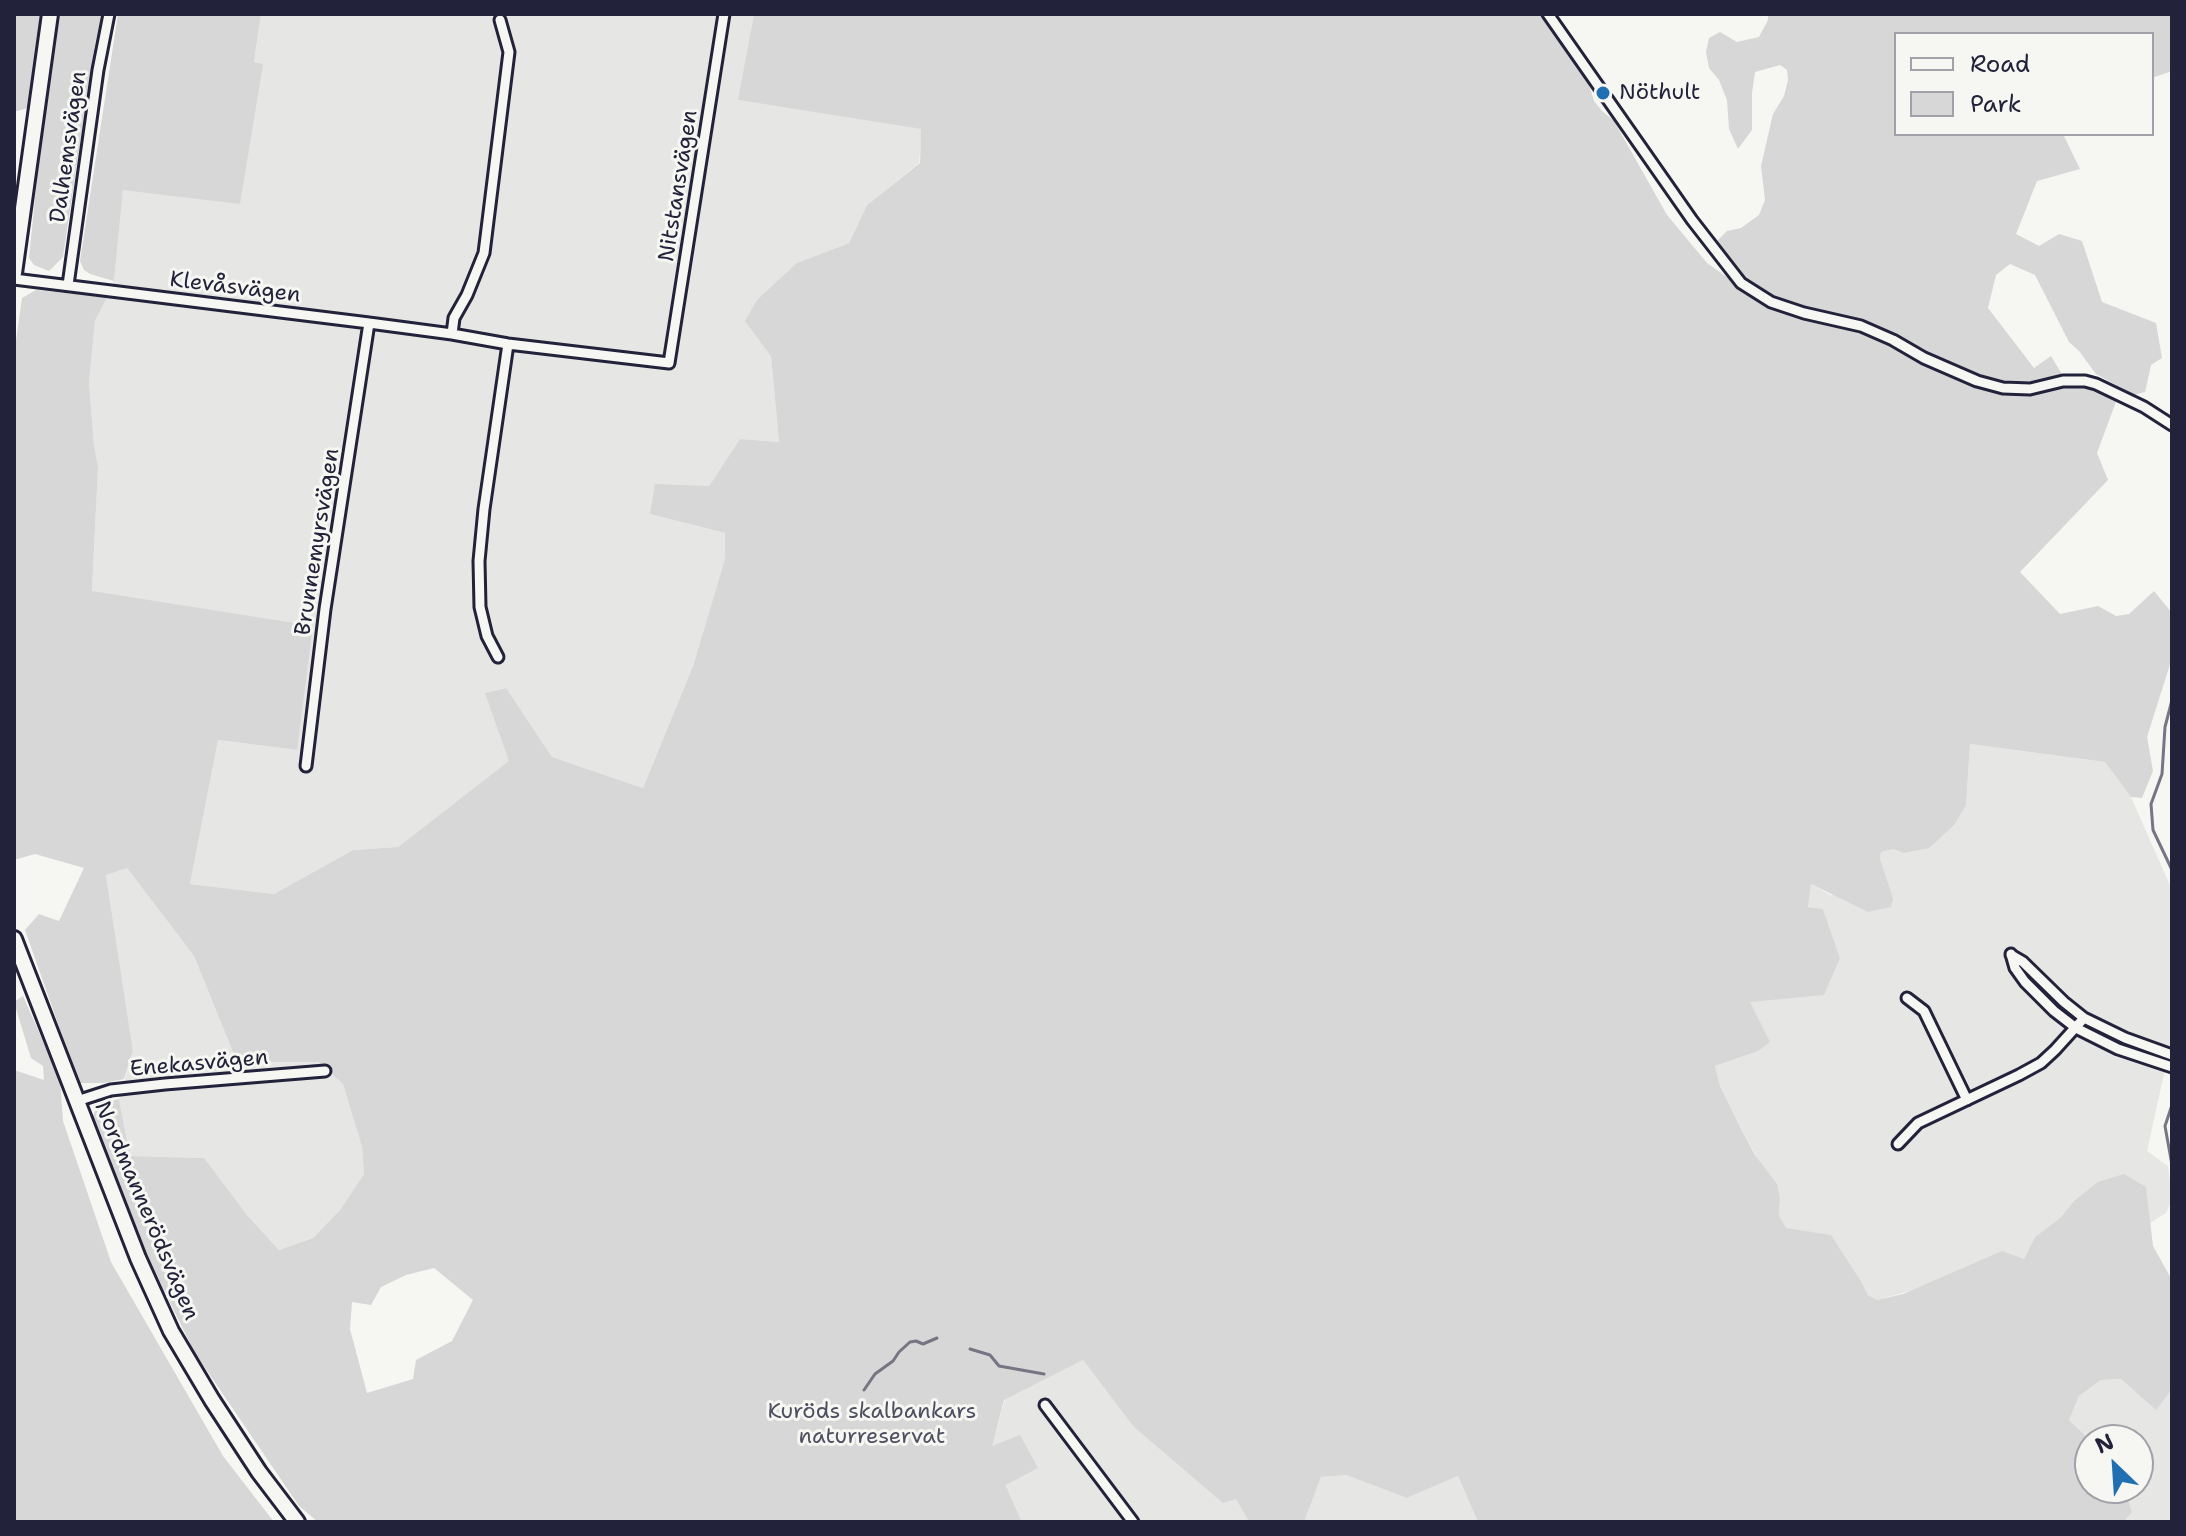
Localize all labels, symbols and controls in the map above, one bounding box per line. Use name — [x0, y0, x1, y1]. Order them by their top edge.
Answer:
legend — [1894, 32, 2154, 136]
text: Road — [1970, 48, 2030, 80]
street label: Dalhemsvägen — [45, 69, 93, 225]
place label: Nöthult — [1619, 80, 1700, 106]
marker: Nöthult — [1594, 84, 1612, 102]
text: Park — [1970, 88, 2022, 120]
street label: Nitstansvägen — [654, 108, 704, 264]
street label: Klevåsvägen — [168, 267, 302, 309]
street label: Brunnemyrsvägen — [290, 447, 346, 637]
street label: Enekasvägen — [129, 1045, 269, 1083]
street label: Nordmannerödsvägen — [88, 1098, 204, 1324]
park label: Kuröds skalbankars naturreservat — [767, 1399, 977, 1450]
north arrow — [2074, 1424, 2154, 1504]
text: N — [2090, 1427, 2119, 1460]

